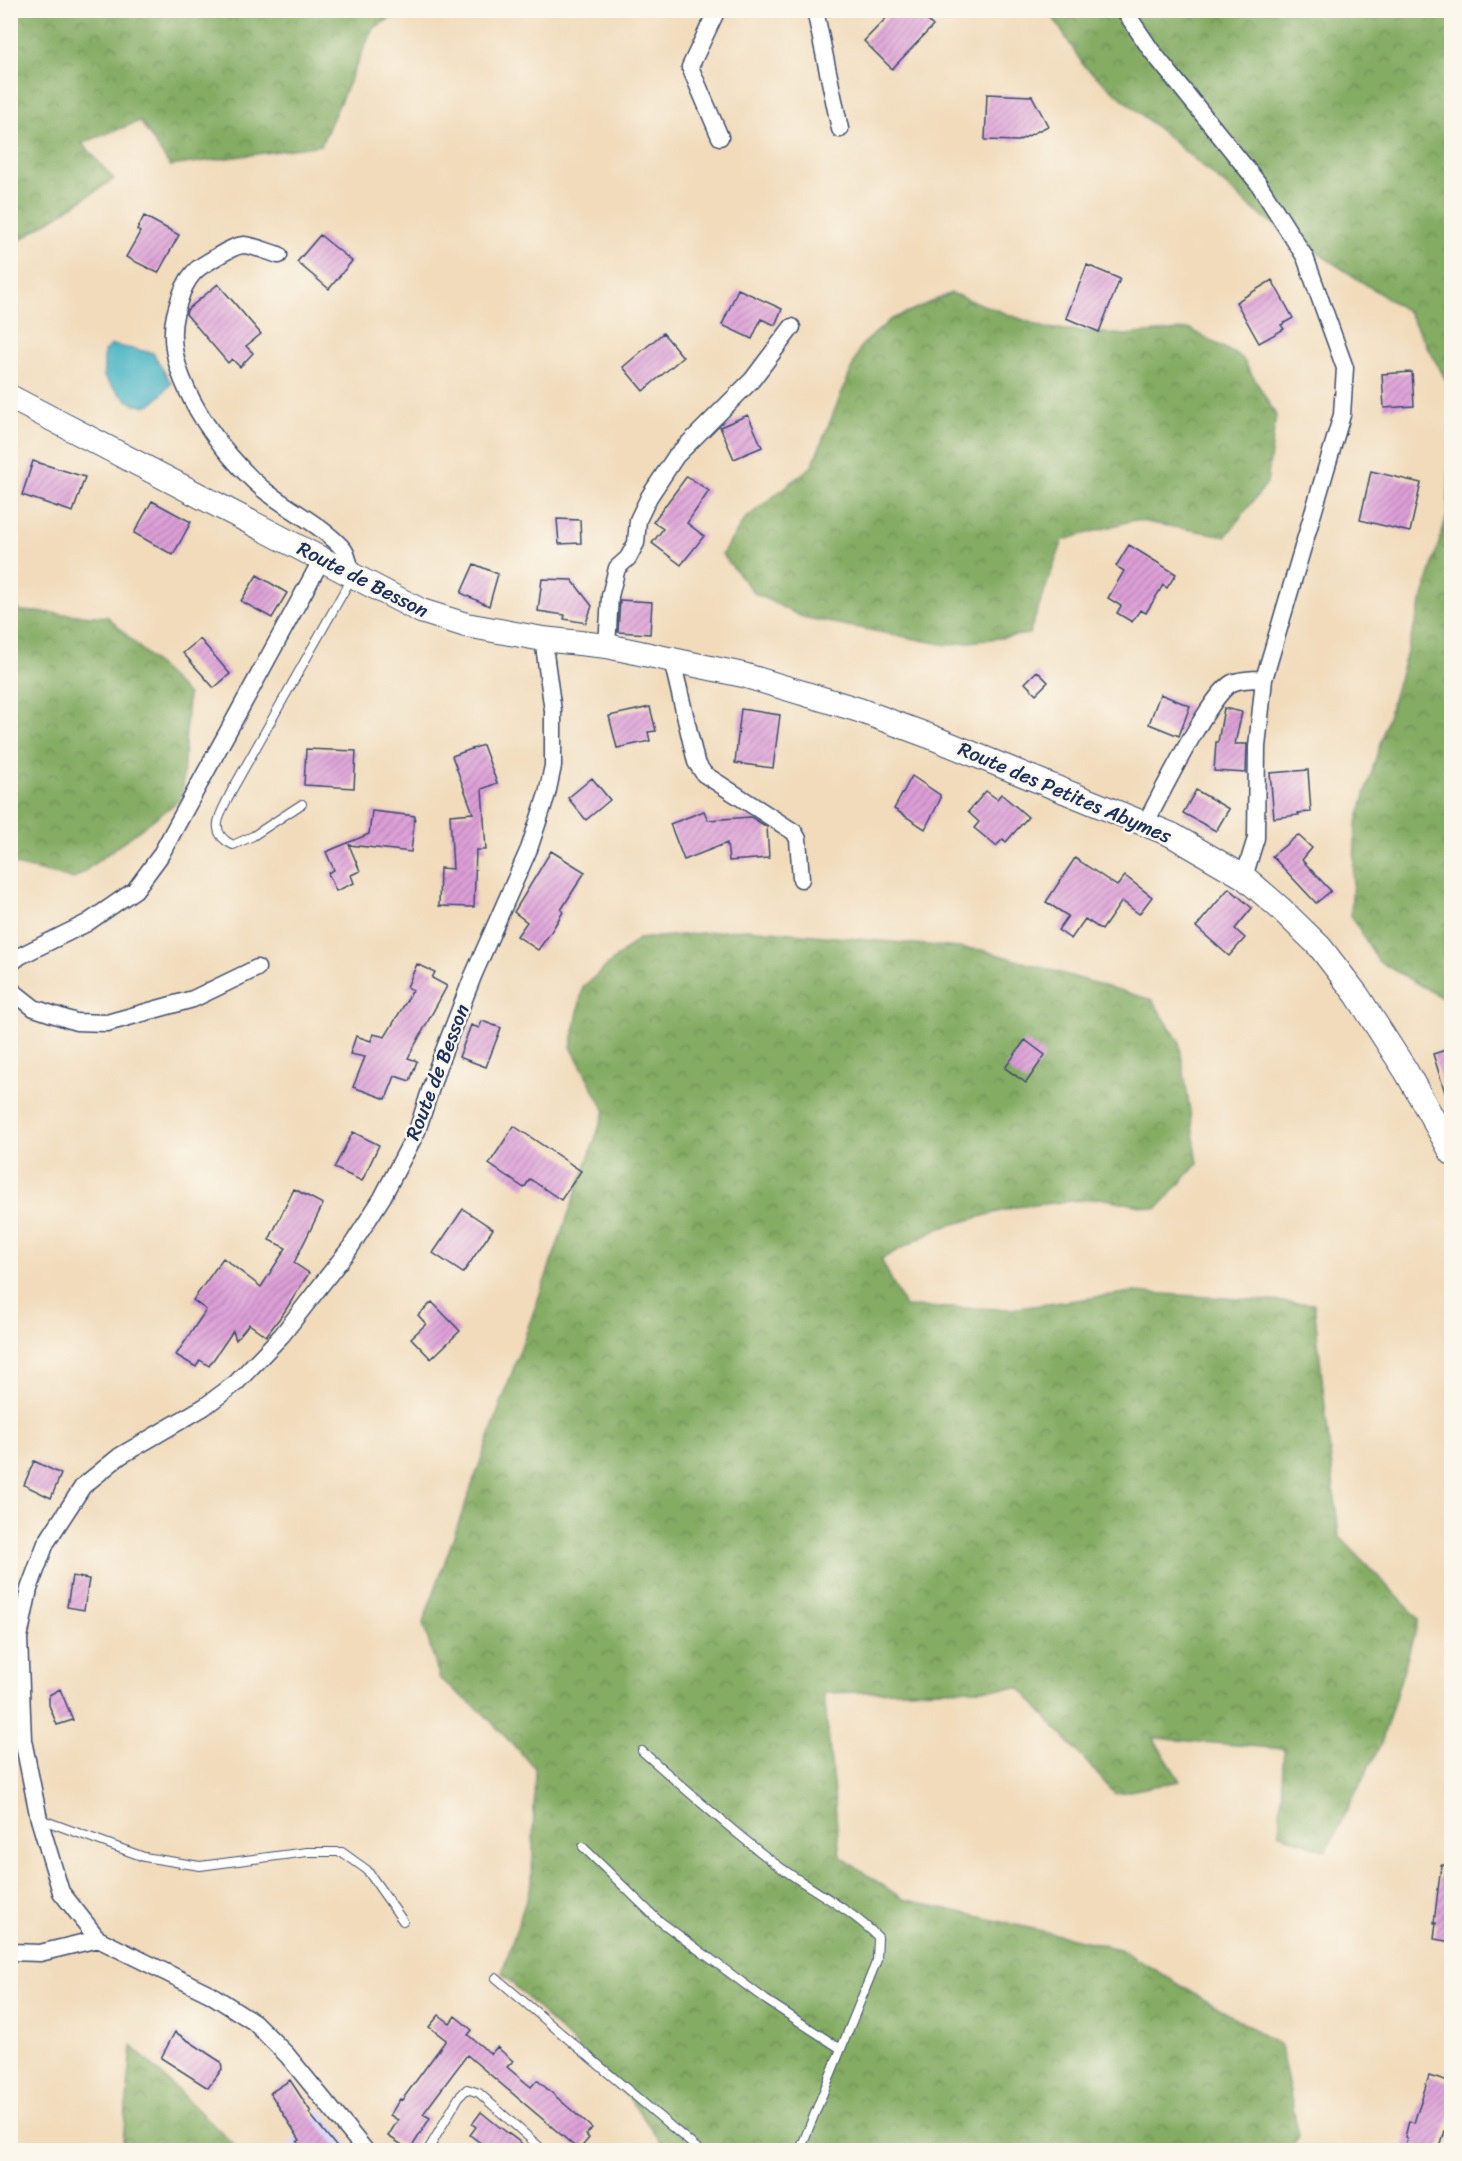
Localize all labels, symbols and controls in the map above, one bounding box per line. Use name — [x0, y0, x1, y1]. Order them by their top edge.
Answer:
street label: Route de Besson — [291, 531, 435, 628]
street label: Route des Petites Abymes — [952, 732, 1178, 854]
street label: Route de Besson — [395, 999, 480, 1145]

